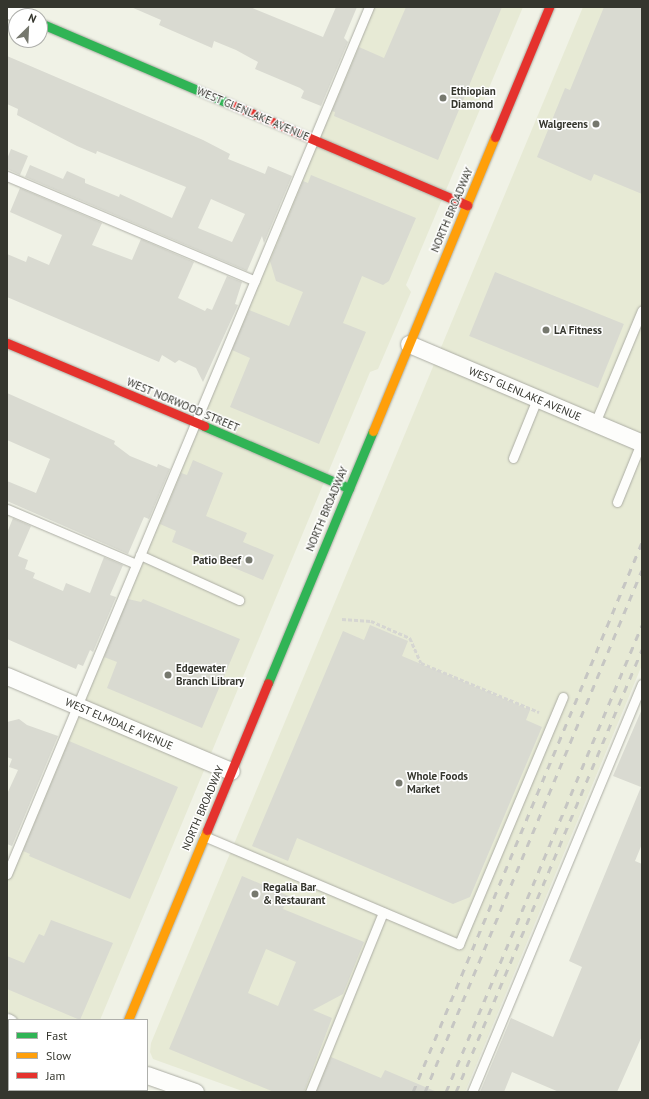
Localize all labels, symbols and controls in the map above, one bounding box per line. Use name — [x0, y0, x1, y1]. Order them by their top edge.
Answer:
north arrow — [8, 8, 48, 48]
text: N — [26, 10, 39, 26]
street label: WEST GLENLAKE AVENUE — [194, 84, 312, 144]
place label: Ethiopian Diamond — [451, 85, 496, 111]
marker: Ethiopian Diamond — [438, 93, 448, 103]
place label: Walgreens — [539, 117, 588, 131]
marker: Walgreens — [591, 119, 601, 129]
street label: NORTH BROADWAY — [428, 166, 476, 254]
place label: LA Fitness — [554, 323, 602, 337]
marker: LA Fitness — [541, 325, 551, 335]
street label: WEST GLENLAKE AVENUE — [466, 364, 584, 424]
street label: WEST NORWOOD STREET — [125, 375, 241, 435]
street label: NORTH BROADWAY — [303, 465, 351, 553]
place label: Patio Beef — [193, 553, 241, 567]
marker: Patio Beef — [244, 555, 254, 565]
place label: Edgewater Branch Library — [176, 662, 244, 688]
marker: Edgewater Branch Library — [163, 670, 173, 680]
street label: WEST ELMDALE AVENUE — [63, 695, 175, 753]
street label: NORTH BROADWAY — [179, 764, 227, 852]
place label: Whole Foods Market — [407, 770, 468, 796]
marker: Whole Foods Market — [394, 778, 404, 788]
place label: Regalia Bar & Restaurant — [263, 881, 325, 907]
marker: Regalia Bar & Restaurant — [250, 889, 260, 899]
legend — [8, 1019, 148, 1091]
text: Fast — [46, 1028, 67, 1043]
text: Slow — [46, 1048, 71, 1063]
text: Jam — [46, 1068, 65, 1083]

